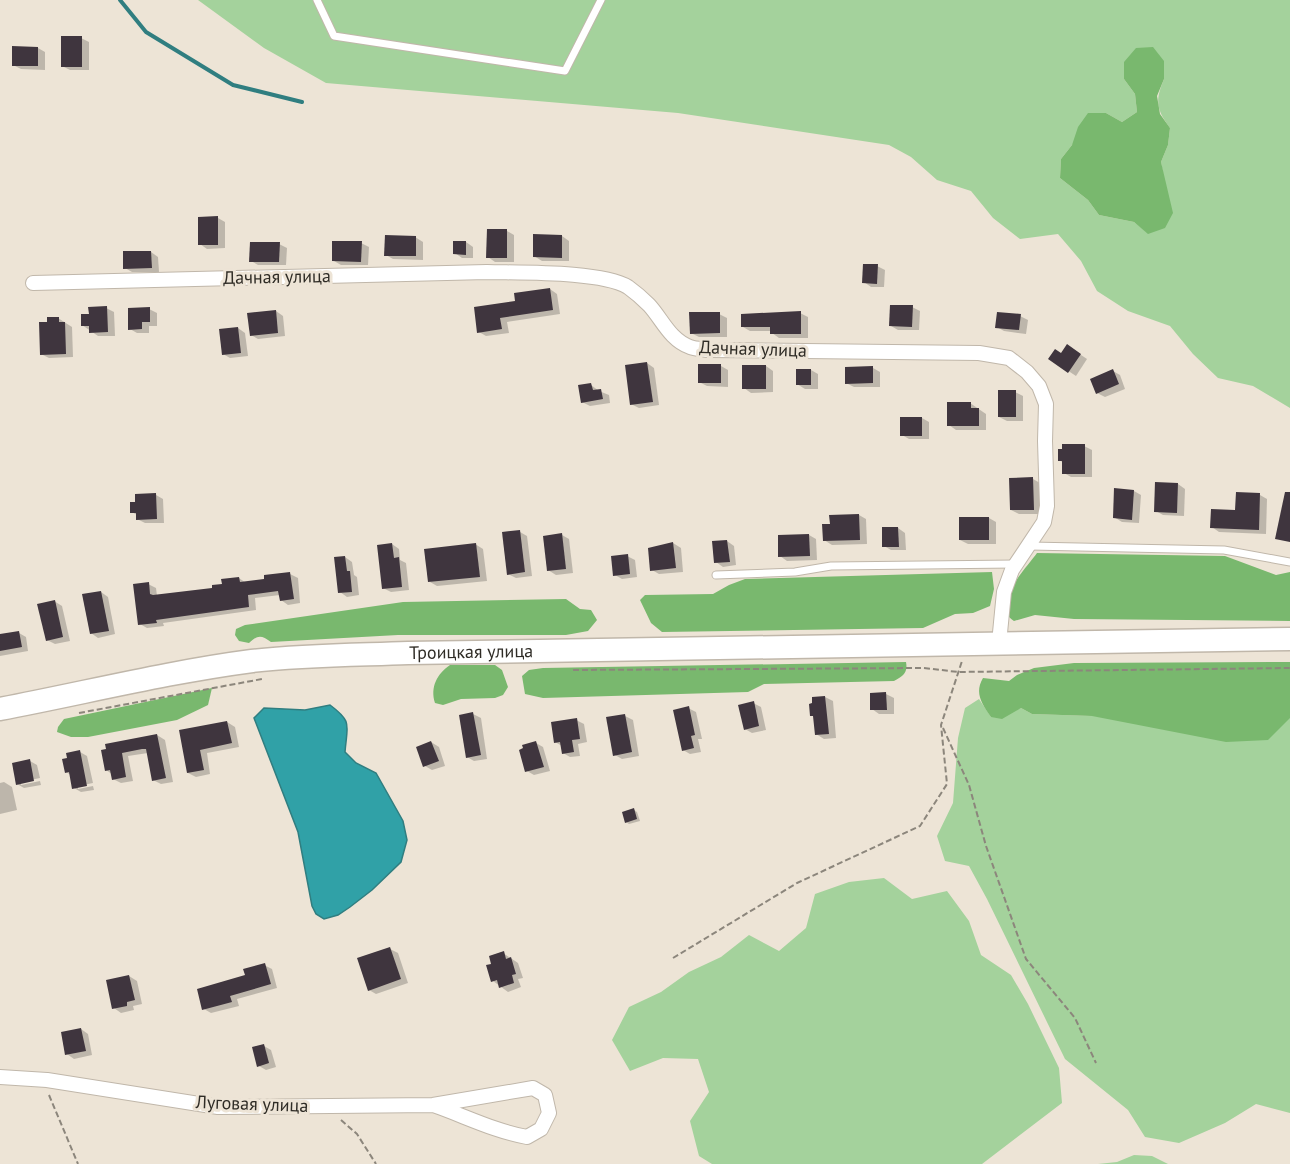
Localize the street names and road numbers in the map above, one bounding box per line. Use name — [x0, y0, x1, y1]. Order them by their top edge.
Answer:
street label: Дачная улица — [223, 264, 331, 289]
street label: Дачная улица — [699, 335, 807, 362]
street label: Троицкая улица — [409, 639, 533, 664]
street label: Луговая улица — [194, 1090, 309, 1117]

